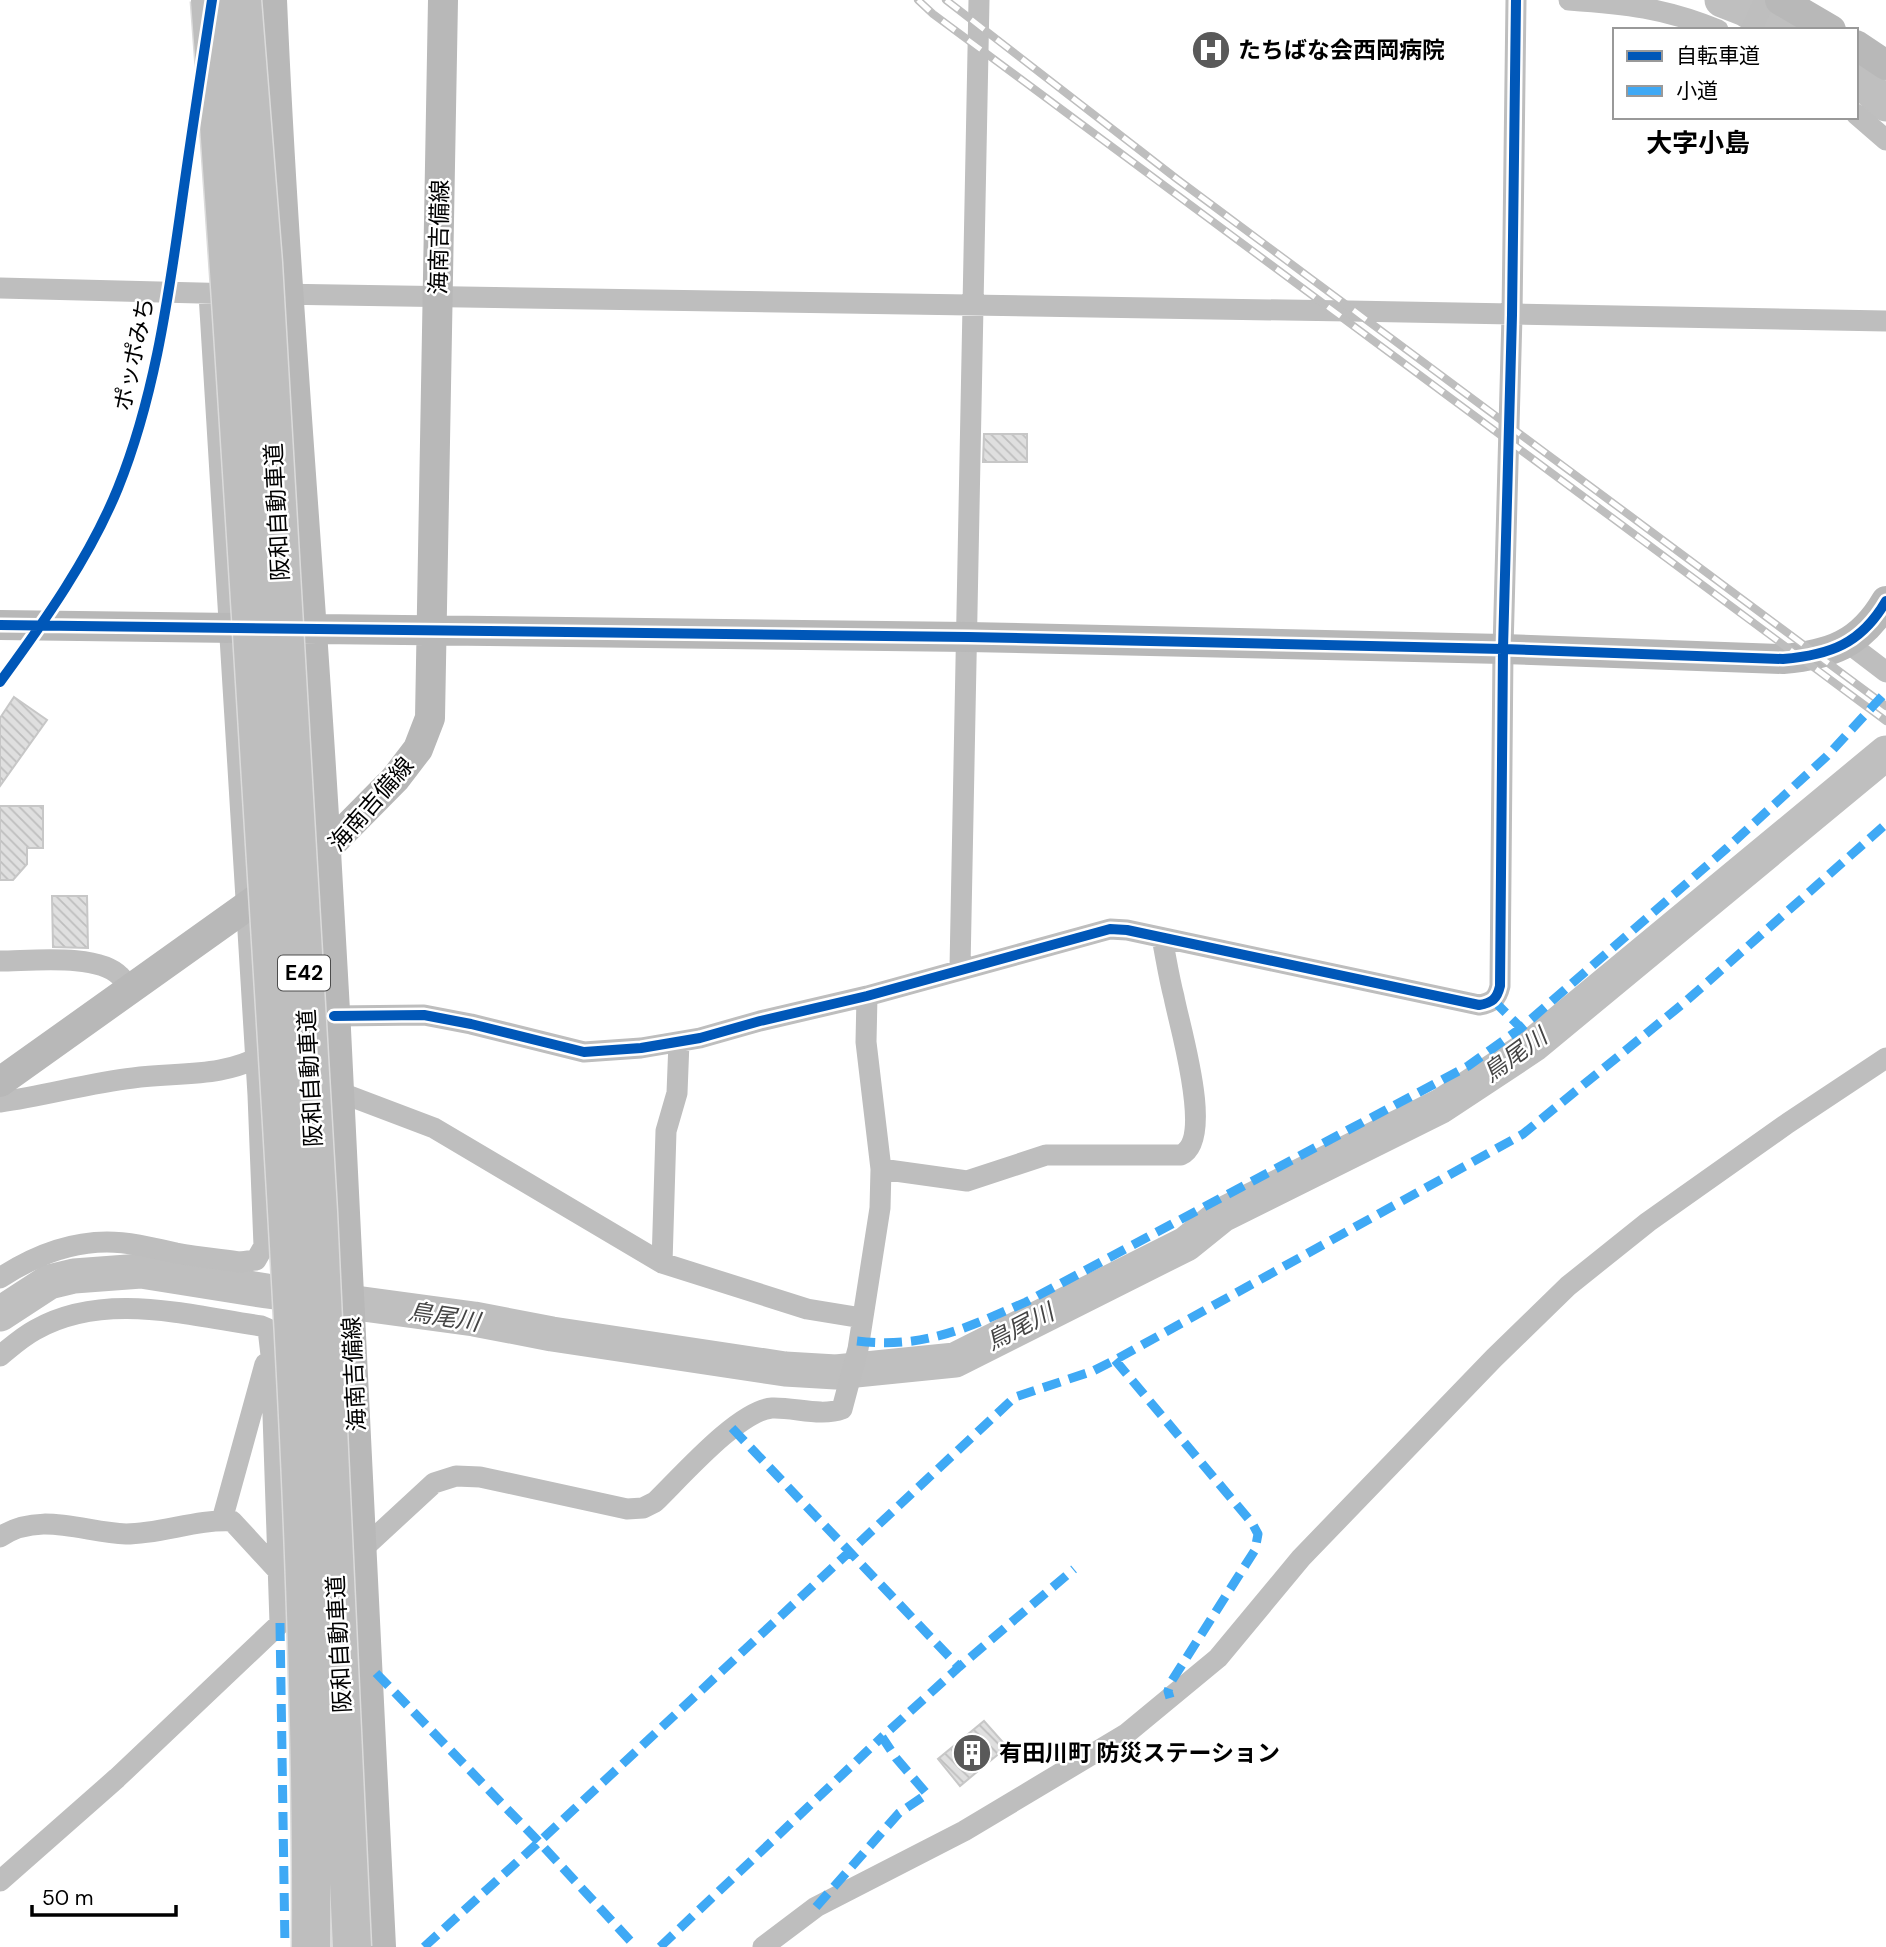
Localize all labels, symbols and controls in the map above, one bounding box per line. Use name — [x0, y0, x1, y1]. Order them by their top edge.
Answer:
legend — [1613, 28, 1858, 119]
hospital icon: たちばな会西岡病院 — [1190, 29, 1232, 71]
place label: たちばな会西岡病院 — [1238, 35, 1445, 65]
text: 自転車道 — [1676, 42, 1760, 70]
text: 小道 — [1676, 77, 1718, 105]
district label: 大字小島 — [1646, 126, 1750, 160]
street label: 海南吉備線 — [423, 179, 455, 295]
street label: ポッポみち — [107, 295, 161, 413]
street label: 阪和自動車道 — [258, 442, 296, 582]
street label: 海南吉備線 — [322, 751, 420, 857]
road number: E42 — [278, 956, 330, 990]
street label: 阪和自動車道 — [291, 1008, 329, 1148]
water label: 鳥尾川 — [1476, 1019, 1555, 1088]
water label: 鳥尾川 — [981, 1295, 1062, 1357]
water label: 鳥尾川 — [406, 1296, 485, 1338]
street label: 海南吉備線 — [336, 1316, 372, 1432]
street label: 阪和自動車道 — [320, 1574, 358, 1714]
building icon: 有田川町 防災ステーション — [951, 1732, 993, 1774]
place label: 有田川町 防災ステーション — [999, 1738, 1280, 1768]
scale bar — [32, 1874, 175, 1918]
text: 50 m — [42, 1884, 93, 1912]

